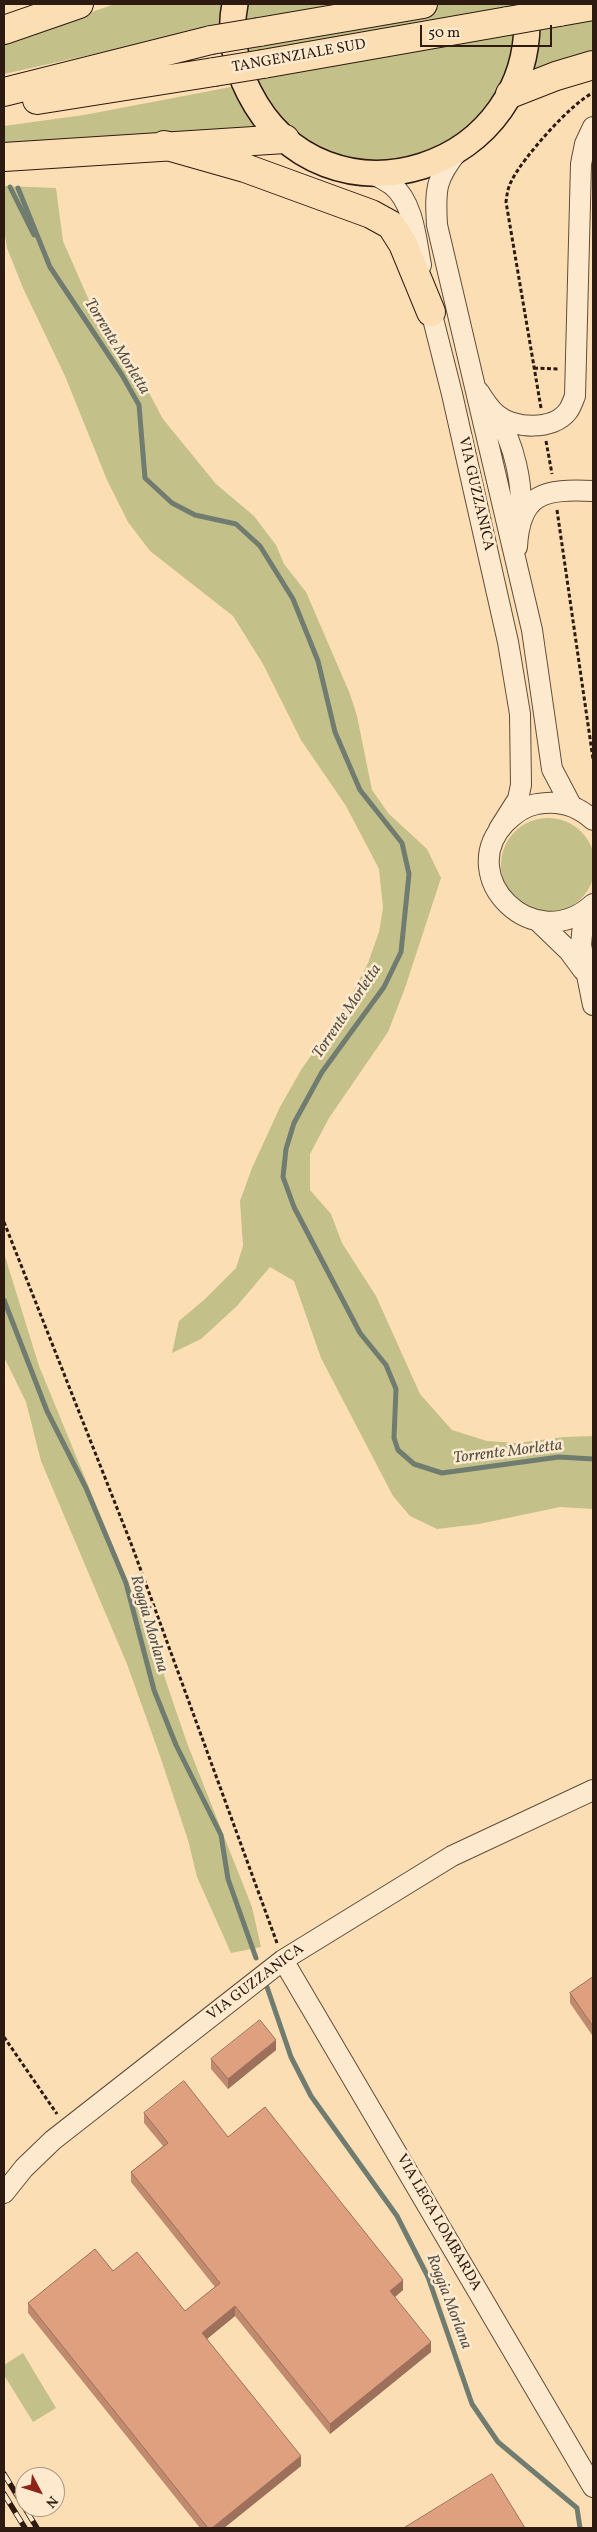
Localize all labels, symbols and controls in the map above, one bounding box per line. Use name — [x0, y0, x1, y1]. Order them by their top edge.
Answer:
scale bar — [422, 15, 554, 47]
text: 50 m — [428, 23, 460, 44]
street label: TANGENZIALE SUD — [231, 36, 367, 78]
water label: Torrente Morletta — [79, 295, 153, 399]
street label: VIA GUZZANICA — [453, 435, 497, 553]
water label: Torrente Morletta — [309, 961, 387, 1063]
water label: Torrente Morletta — [452, 1437, 564, 1469]
water label: Roggia Morlana — [125, 1573, 171, 1675]
street label: VIA GUZZANICA — [204, 1941, 308, 2025]
street label: VIA LEGA LOMBARDA — [391, 2151, 485, 2295]
water label: Roggia Morlana — [421, 2252, 475, 2352]
north arrow — [15, 2467, 65, 2517]
text: N — [41, 2491, 62, 2511]

